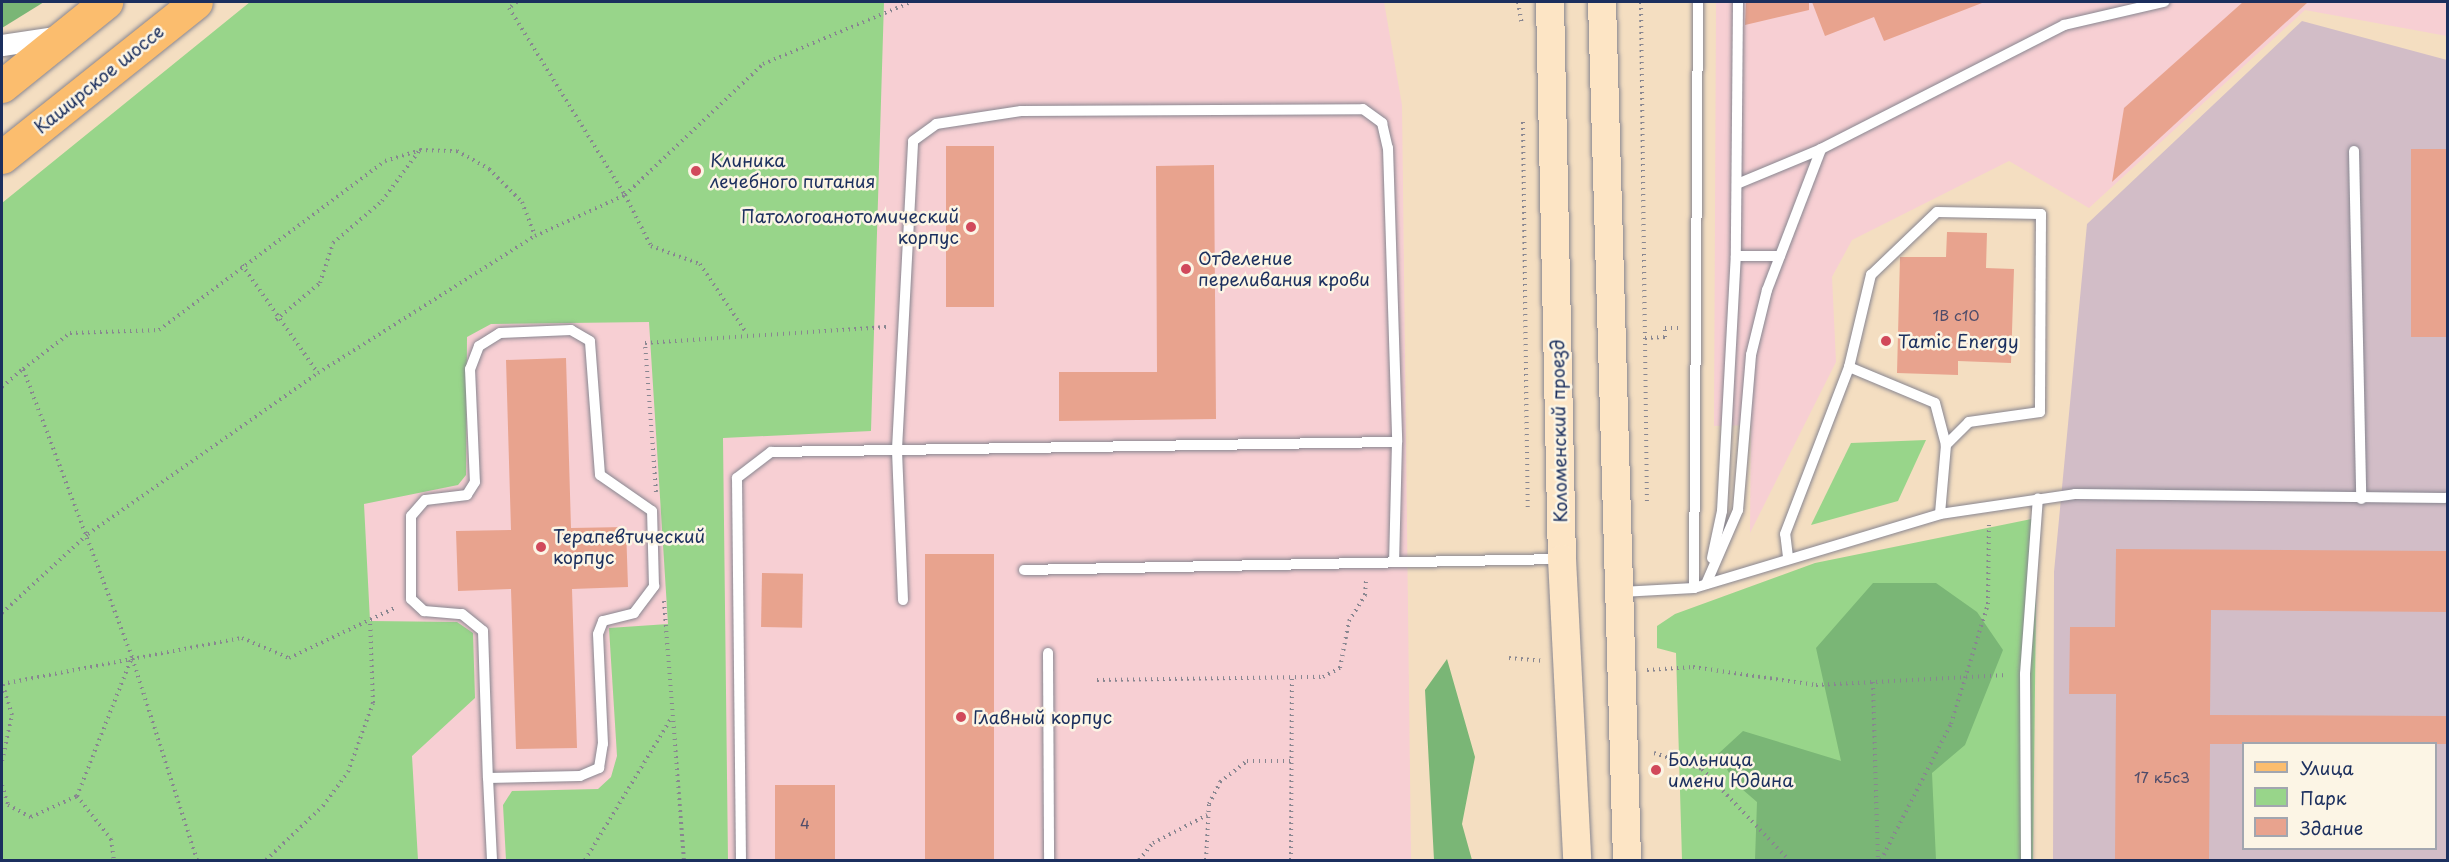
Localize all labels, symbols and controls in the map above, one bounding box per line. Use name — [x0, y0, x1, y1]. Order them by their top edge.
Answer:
street label: Каширское шоссе — [30, 20, 168, 138]
place label: Клиника лечебного питания — [710, 150, 876, 192]
marker: Клиника лечебного питания — [687, 162, 705, 180]
place label: Патологоанотомический корпус — [741, 206, 959, 248]
marker: Патологоанотомический корпус — [964, 220, 978, 234]
place label: Отделение переливания крови — [1198, 248, 1371, 290]
marker: Отделение переливания крови — [1179, 262, 1193, 276]
house number: 1В с10 — [1932, 306, 1980, 324]
place label: Tamic Energy — [1898, 330, 2017, 352]
marker: Tamic Energy — [1879, 334, 1893, 348]
street label: Коломенский проезд — [1547, 339, 1571, 523]
place label: Терапевтический корпус — [553, 526, 705, 568]
marker: Терапевтический корпус — [534, 540, 548, 554]
place label: Главный корпус — [973, 706, 1112, 728]
marker: Главный корпус — [954, 710, 968, 724]
legend — [2242, 742, 2437, 850]
place label: Больница имени Юдина — [1668, 749, 1794, 792]
text: Улица — [2300, 754, 2354, 781]
marker: Больница имени Юдина — [1649, 763, 1663, 777]
house number: 17 к5с3 — [2134, 768, 2190, 786]
text: Парк — [2300, 784, 2346, 811]
house number: 4 — [800, 814, 810, 832]
text: Здание — [2300, 814, 2363, 841]

